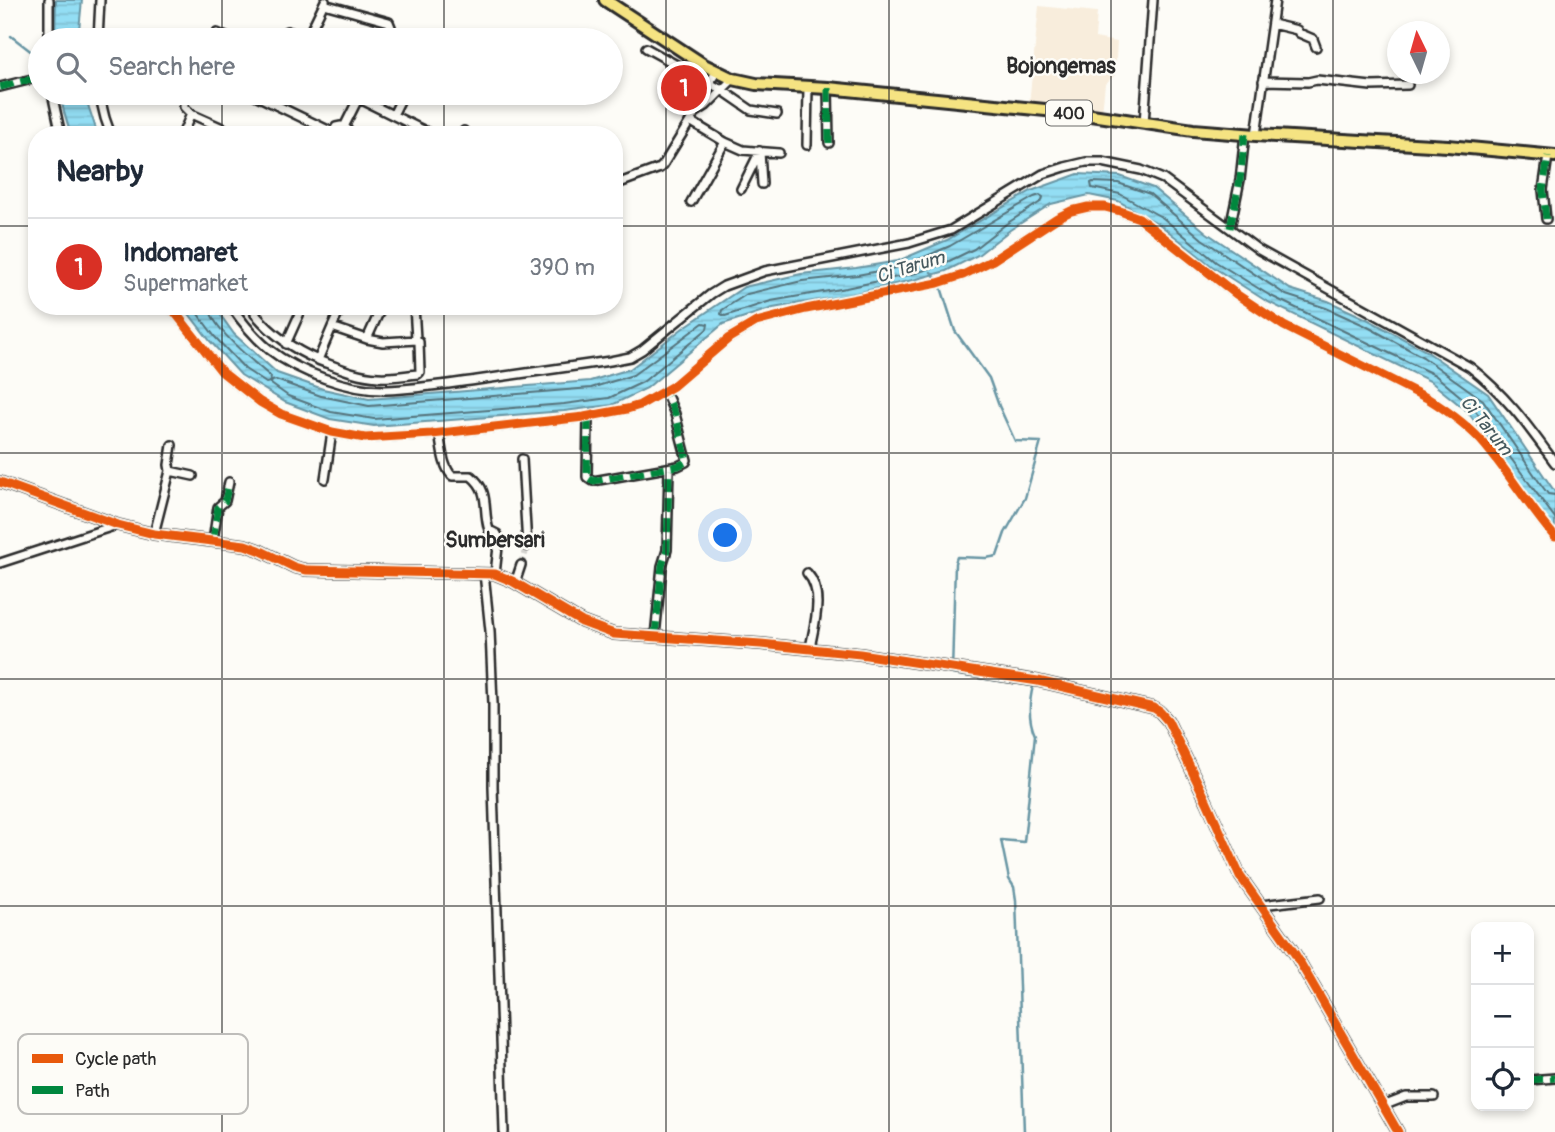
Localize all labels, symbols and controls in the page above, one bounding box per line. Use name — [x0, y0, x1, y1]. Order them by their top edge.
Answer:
north arrow — [1387, 21, 1450, 84]
search box — [28, 28, 623, 105]
icon: search — [52, 48, 90, 86]
text: Search here — [108, 51, 235, 83]
district label: Bojongemas — [1006, 53, 1116, 80]
pin: 1 — [661, 62, 707, 114]
road number: 400 — [1046, 100, 1092, 125]
text: Nearby — [56, 153, 143, 190]
text: Indomaret — [123, 237, 238, 269]
water label: Ci Tarum — [873, 245, 948, 289]
text: 1 — [75, 253, 84, 282]
text: 390 m — [529, 253, 595, 282]
text: Supermarket — [123, 269, 248, 298]
water label: Ci Tarum — [1455, 391, 1518, 461]
your location — [708, 518, 742, 552]
district label: Sumbersari — [445, 527, 545, 554]
map controls — [1471, 922, 1534, 1111]
button: + — [1471, 922, 1534, 985]
button: − — [1471, 985, 1534, 1048]
legend — [18, 1034, 248, 1114]
text: Cycle path — [75, 1047, 156, 1071]
button: locate — [1471, 1048, 1534, 1111]
text: Path — [75, 1079, 110, 1103]

